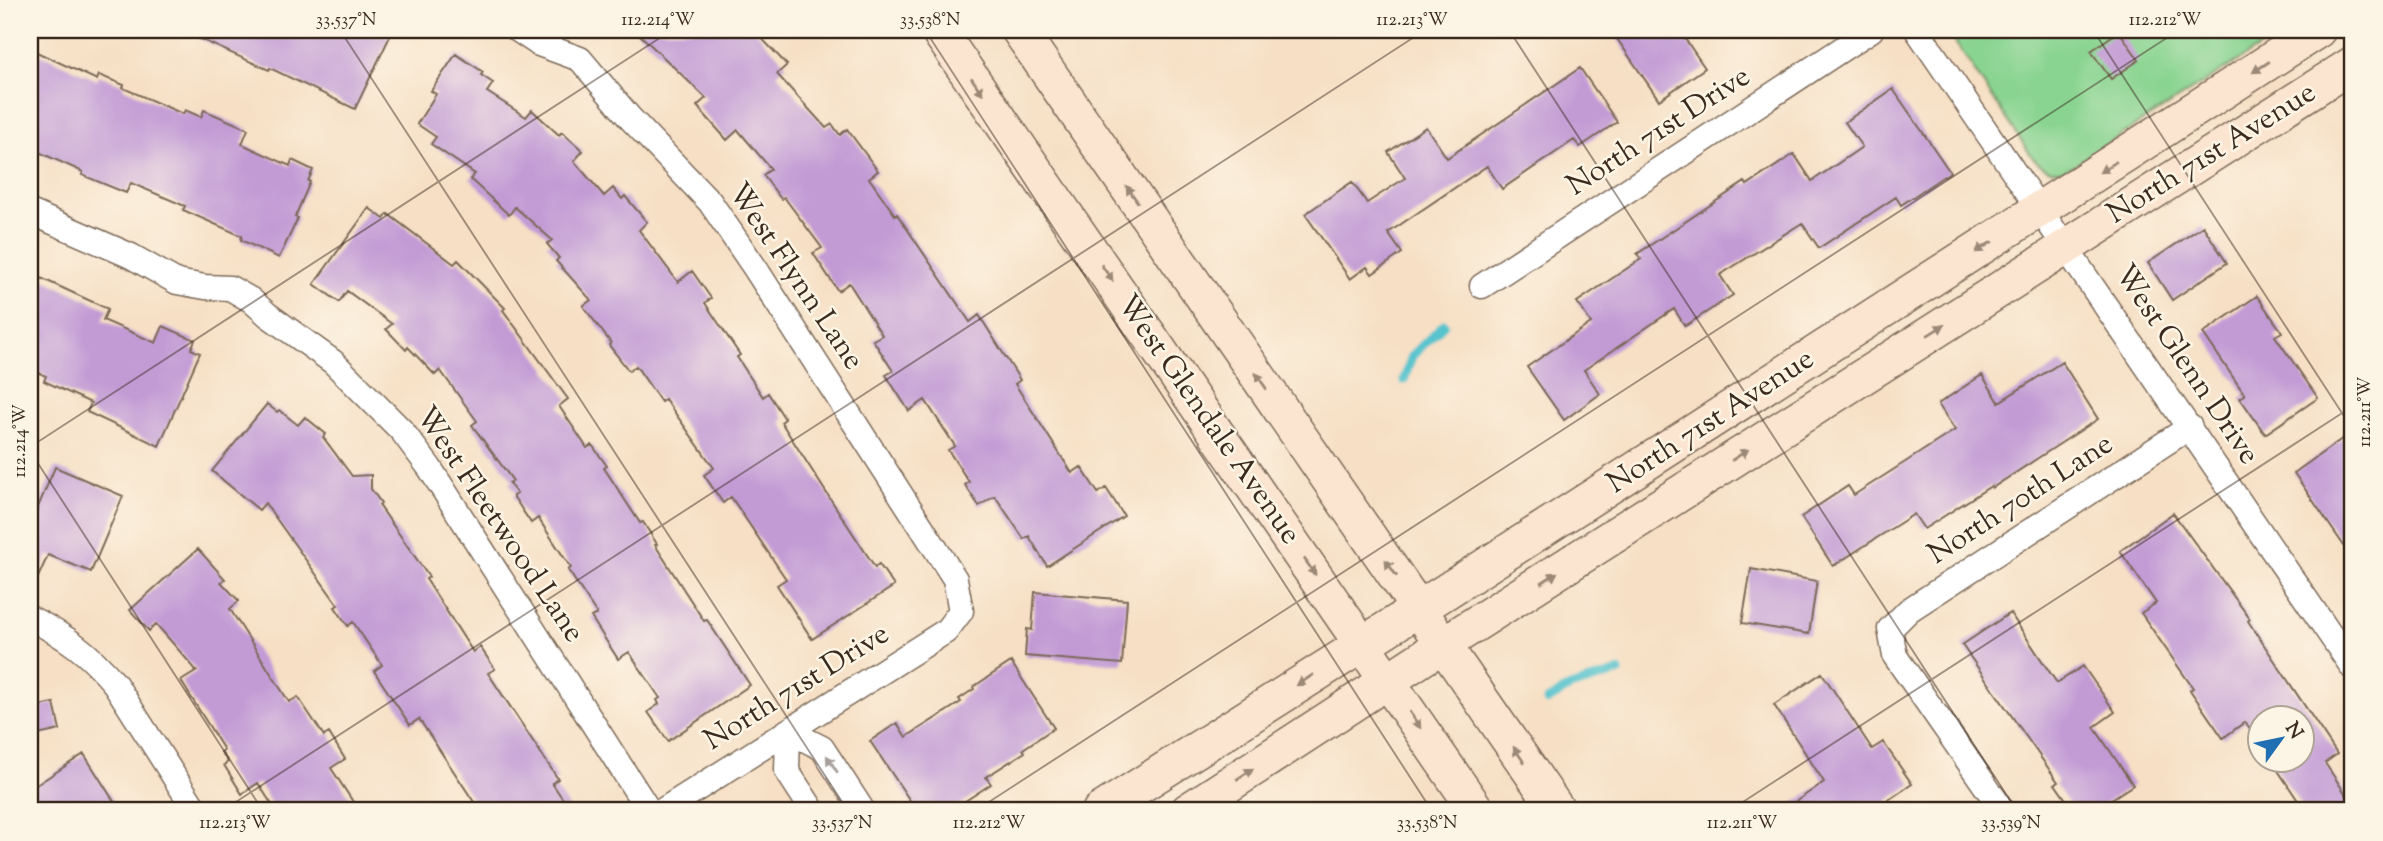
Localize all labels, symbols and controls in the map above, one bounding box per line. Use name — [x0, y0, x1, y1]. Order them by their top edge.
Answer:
text: 33.537°N — [316, 8, 376, 34]
text: 112.214°W — [621, 8, 695, 34]
text: 33.538°N — [900, 8, 960, 34]
text: 112.213°W — [1376, 8, 1448, 34]
text: 112.212°W — [2129, 8, 2201, 34]
street label: North 71st Drive — [1559, 56, 1759, 208]
one-way arrow — [2252, 60, 2270, 74]
street label: North 71st Avenue — [2099, 72, 2325, 236]
one-way arrow — [970, 77, 984, 95]
one-way arrow — [2098, 160, 2118, 173]
street label: West Flynn Lane — [716, 175, 874, 379]
one-way arrow — [1125, 185, 1139, 203]
one-way arrow — [1974, 240, 1994, 253]
street label: West Glenn Drive — [2103, 256, 2269, 474]
one-way arrow — [1100, 264, 1114, 282]
street label: West Glendale Avenue — [1105, 286, 1311, 554]
one-way arrow — [1926, 323, 1945, 336]
street label: North 71st Avenue — [1599, 339, 1823, 505]
one-way arrow — [1254, 372, 1268, 390]
text: 112.211°W — [2353, 377, 2379, 447]
street label: West Fleetwood Lane — [404, 398, 594, 652]
text: 112.214°W — [8, 404, 34, 478]
street label: North 70th Lane — [1920, 424, 2122, 576]
one-way arrow — [1731, 448, 1750, 461]
one-way arrow — [1303, 558, 1317, 576]
one-way arrow — [1384, 559, 1398, 577]
one-way arrow — [1539, 571, 1559, 584]
street label: North 71st Drive — [696, 614, 898, 762]
one-way arrow — [1296, 673, 1315, 686]
north arrow — [2246, 704, 2316, 774]
one-way arrow — [1408, 711, 1422, 729]
text: N — [2278, 717, 2309, 745]
one-way arrow — [1512, 746, 1526, 764]
one-way arrow — [825, 754, 838, 773]
one-way arrow — [1236, 767, 1254, 781]
text: 112.213°W — [199, 811, 271, 837]
text: 33.537°N — [812, 811, 872, 837]
text: 112.212°W — [953, 811, 1025, 837]
text: 33.538°N — [1397, 811, 1457, 837]
text: 112.211°W — [1707, 811, 1777, 837]
text: 33.539°N — [1981, 811, 2041, 837]

